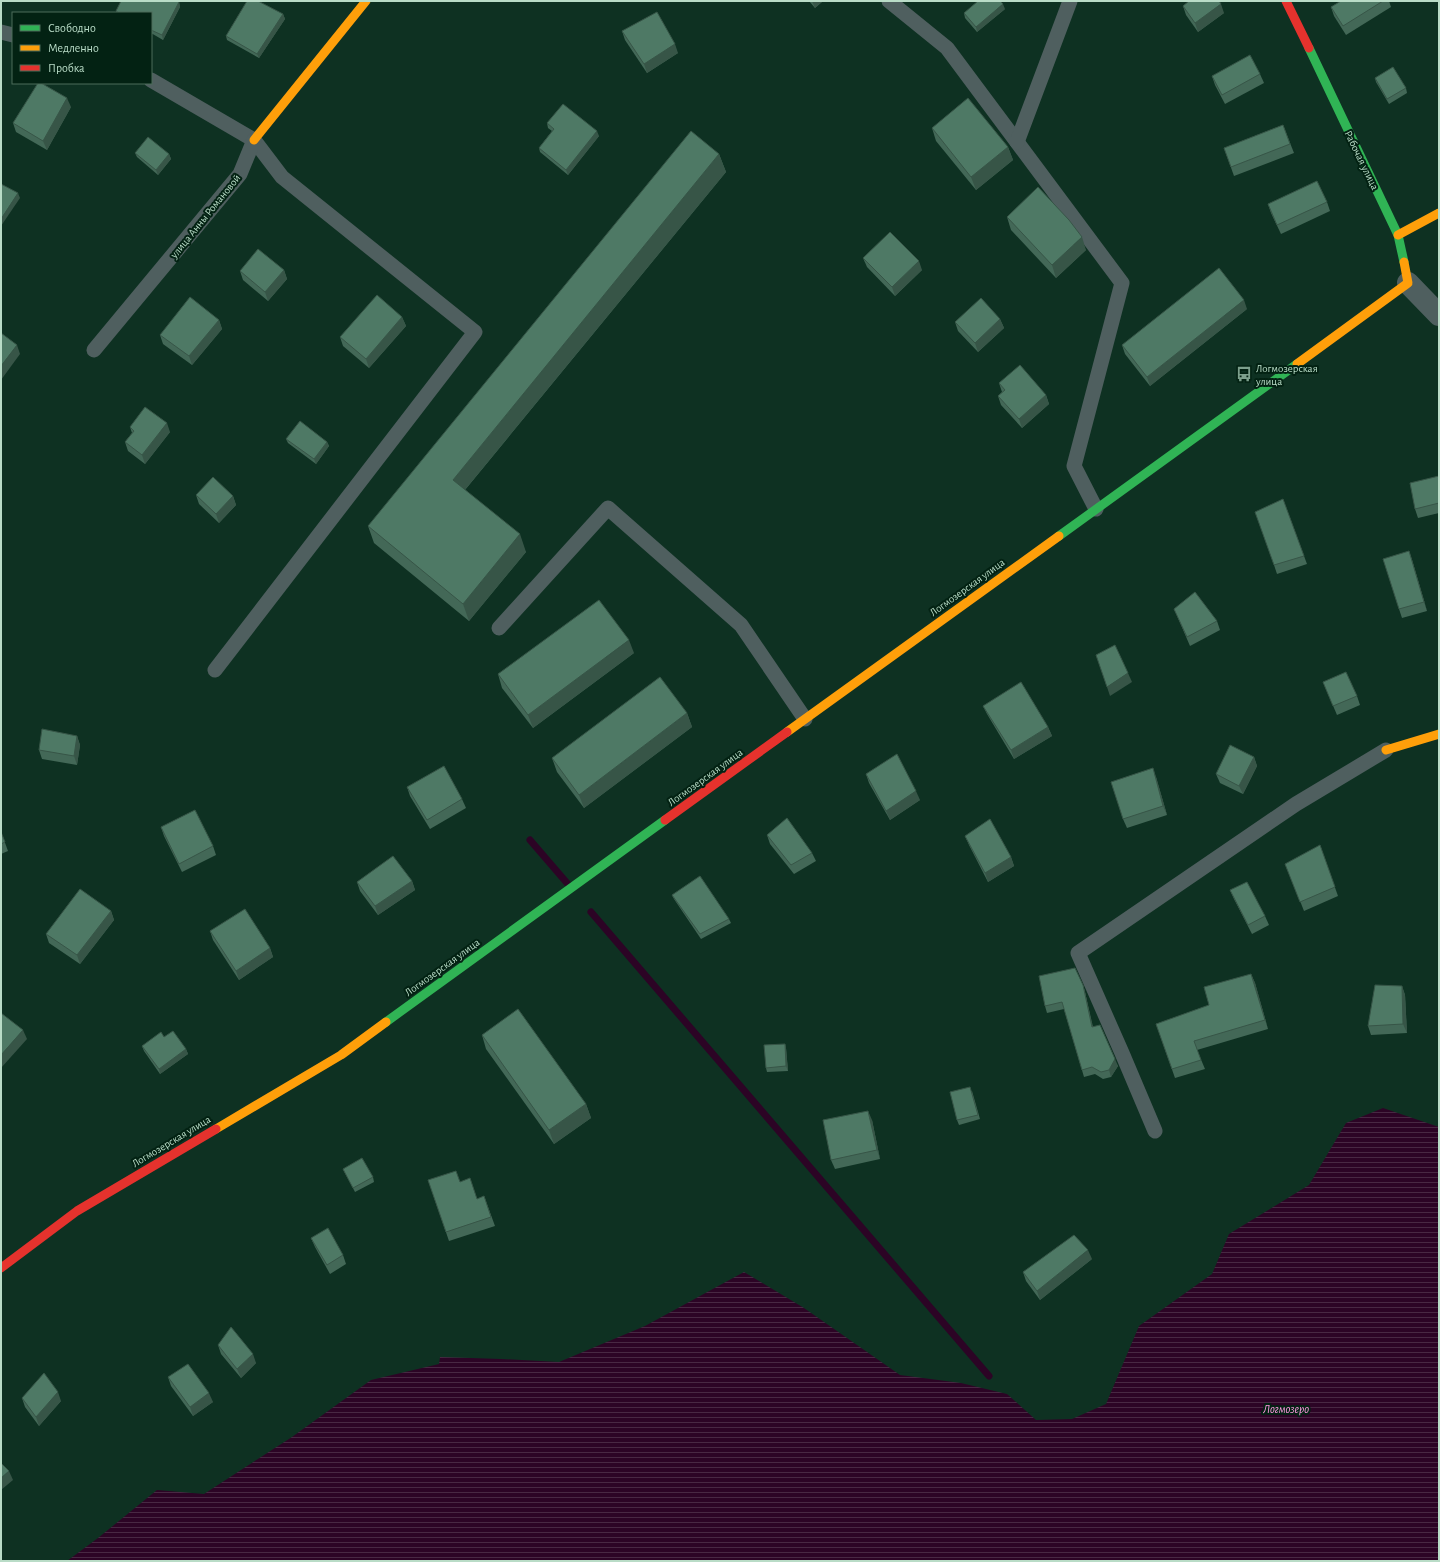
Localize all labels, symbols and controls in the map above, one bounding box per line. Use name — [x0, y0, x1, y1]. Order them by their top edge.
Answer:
legend — [12, 12, 152, 84]
text: Свободно — [48, 22, 96, 34]
text: Медленно — [48, 42, 99, 54]
text: Пробка — [48, 62, 85, 74]
street label: Рабочая улица — [1342, 129, 1381, 192]
street label: улица Анны Романовой — [168, 172, 242, 261]
place label: Логмозерская улица — [1255, 363, 1318, 387]
bus stop icon: Логмозерская улица — [1235, 365, 1253, 383]
street label: Логмозерская улица — [928, 557, 1007, 618]
street label: Логмозерская улица — [666, 747, 745, 808]
street label: Логмозерская улица — [403, 937, 482, 998]
street label: Логмозерская улица — [130, 1114, 213, 1169]
water label: Логмозеро — [1262, 1403, 1309, 1416]

